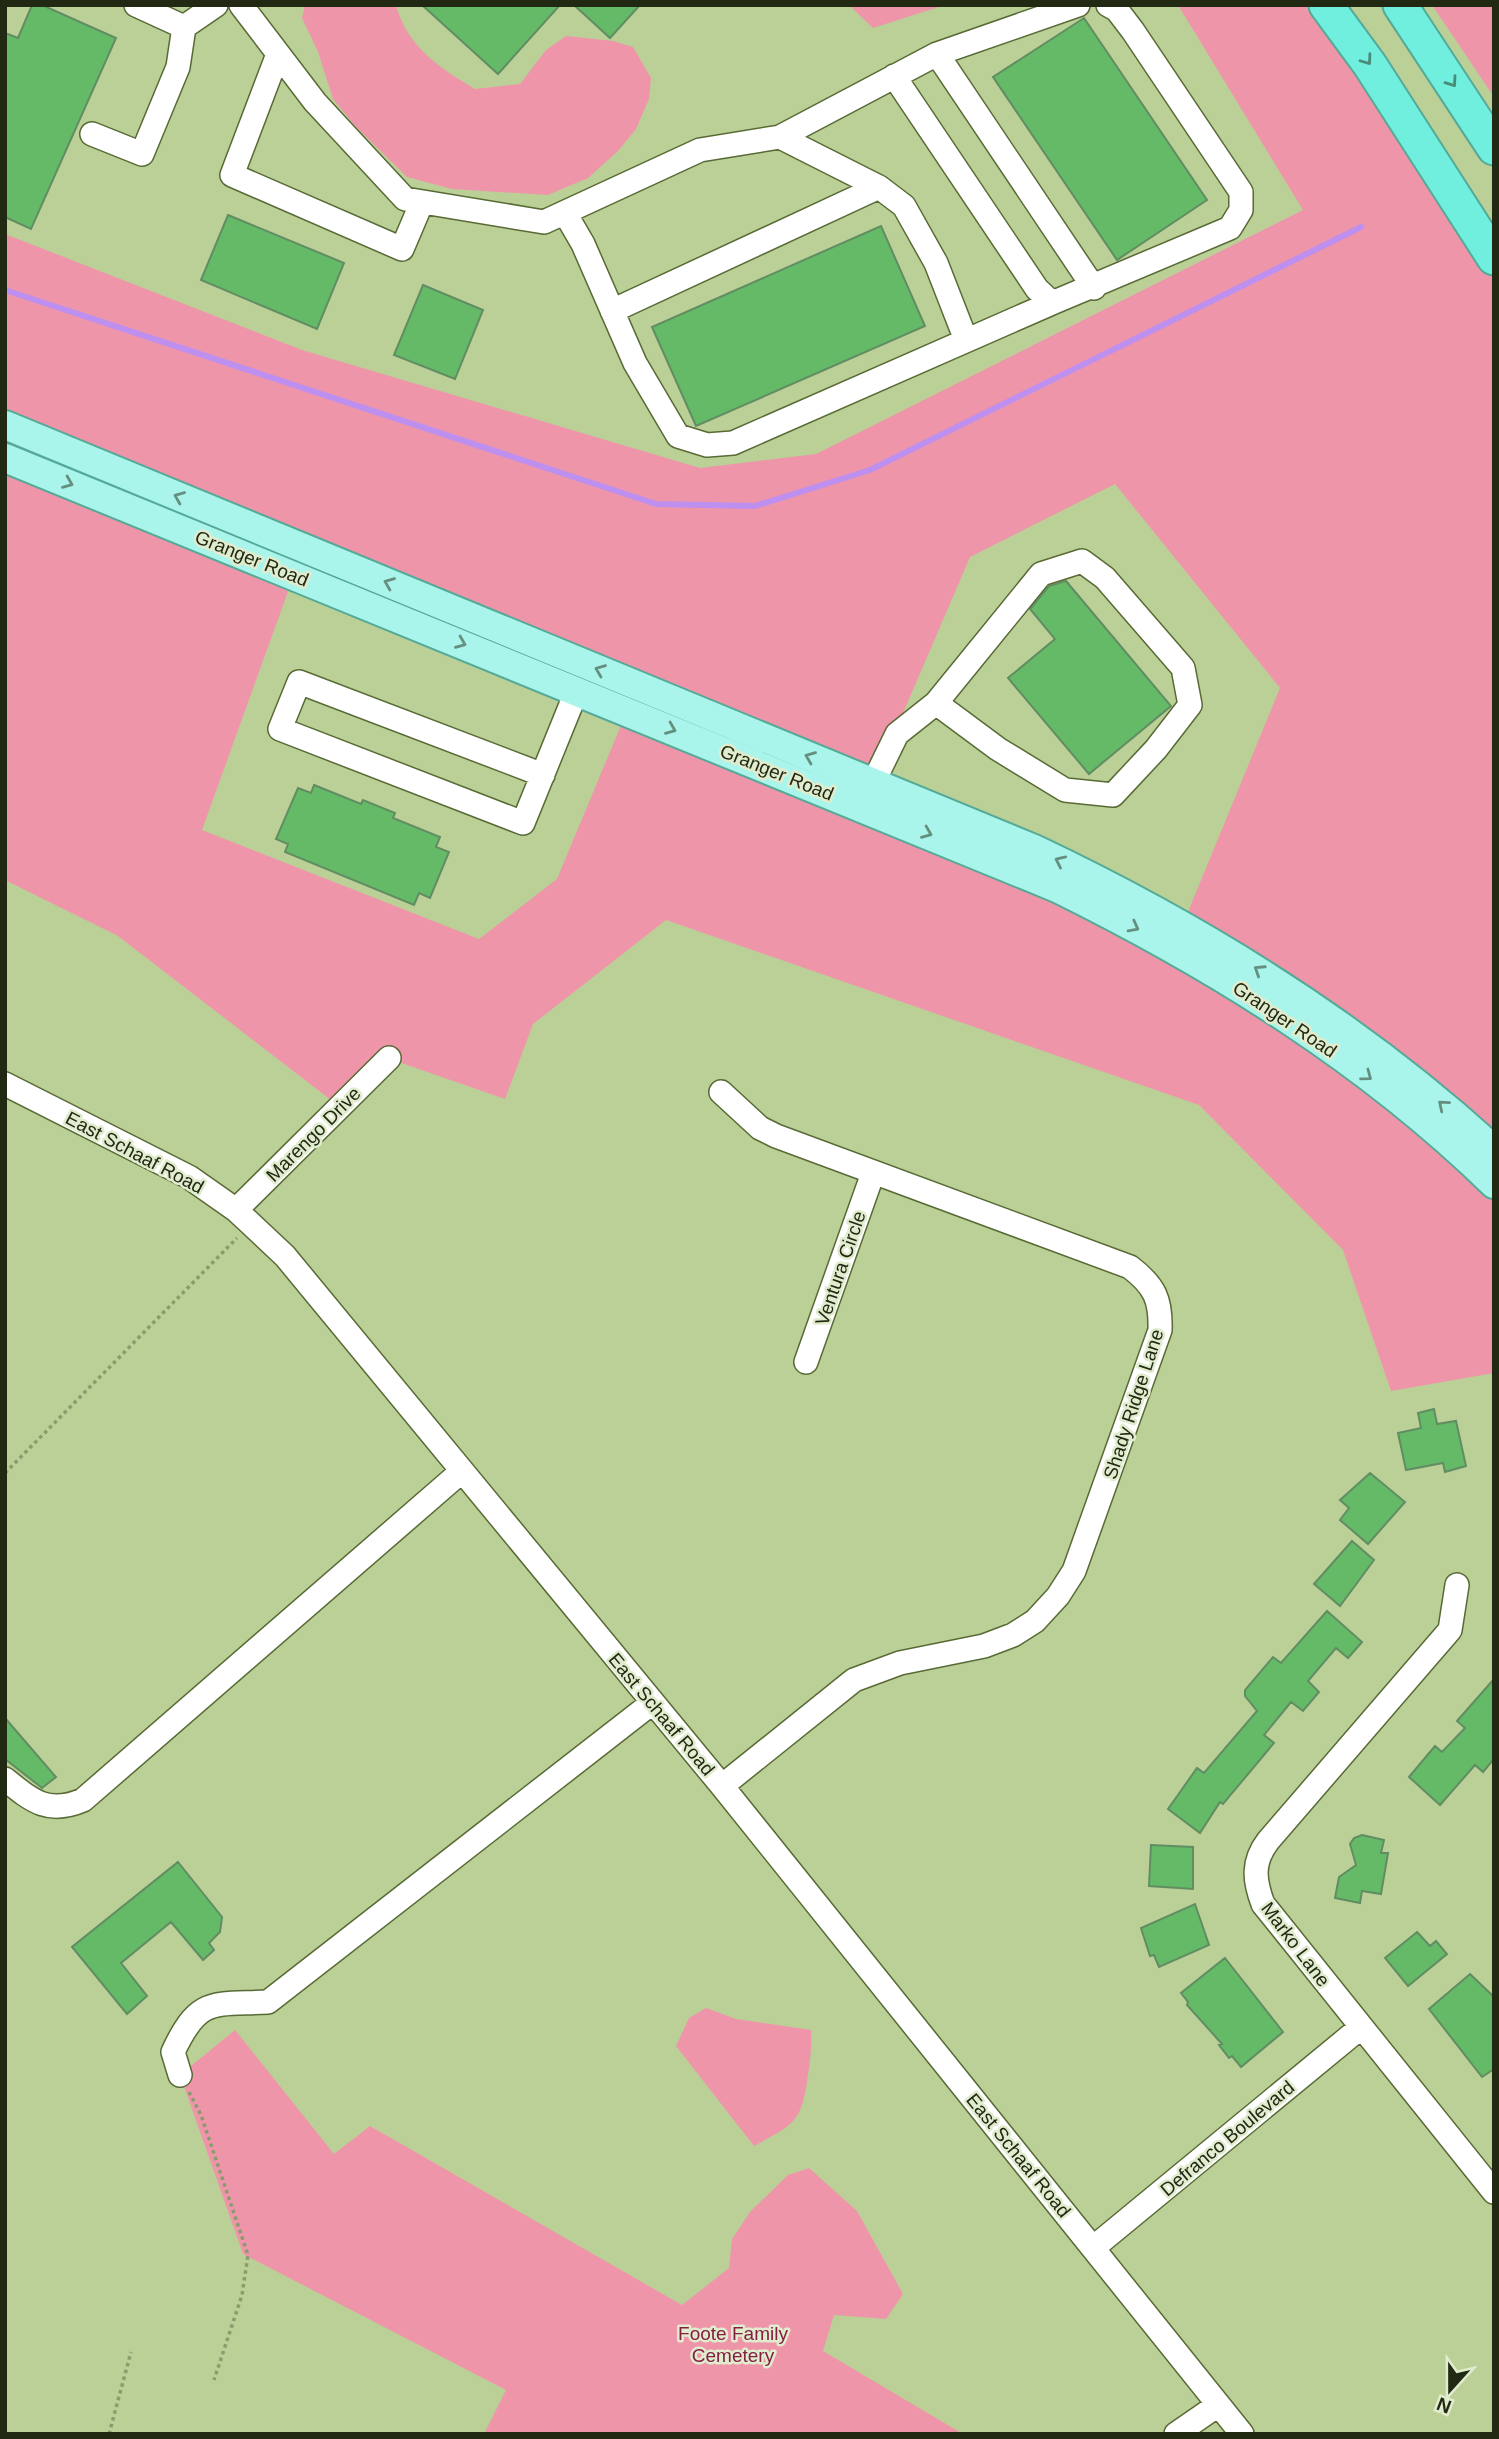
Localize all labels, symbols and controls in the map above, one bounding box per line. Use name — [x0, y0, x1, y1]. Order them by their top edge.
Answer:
one-way arrow — [1359, 52, 1371, 65]
one-way arrow — [1444, 74, 1457, 87]
one-way arrow — [62, 475, 74, 489]
one-way arrow — [174, 491, 186, 505]
street label: Granger Road — [192, 526, 312, 591]
one-way arrow — [384, 578, 396, 592]
one-way arrow — [453, 635, 466, 649]
one-way arrow — [594, 664, 607, 678]
one-way arrow — [665, 720, 677, 734]
street label: Granger Road — [717, 740, 837, 805]
one-way arrow — [805, 751, 817, 765]
one-way arrow — [921, 825, 933, 839]
one-way arrow — [1055, 855, 1067, 869]
one-way arrow — [1127, 919, 1139, 932]
one-way arrow — [1254, 965, 1267, 978]
street label: Granger Road — [1229, 977, 1341, 1062]
one-way arrow — [1359, 1068, 1372, 1081]
street label: Marengo Drive — [262, 1083, 365, 1186]
one-way arrow — [1438, 1101, 1451, 1113]
street label: East Schaaf Road — [62, 1107, 207, 1198]
street label: Ventura Circle — [811, 1208, 870, 1328]
street label: Shady Ridge Lane — [1099, 1327, 1168, 1482]
street label: East Schaaf Road — [604, 1649, 719, 1780]
street label: Marko Lane — [1257, 1898, 1334, 1991]
street label: Defranco Boulevard — [1156, 2076, 1298, 2200]
street label: East Schaaf Road — [962, 2089, 1075, 2221]
park label: Foote Family Cemetery — [678, 2323, 788, 2366]
north arrow — [1415, 2355, 1485, 2425]
text: N — [1434, 2393, 1454, 2418]

